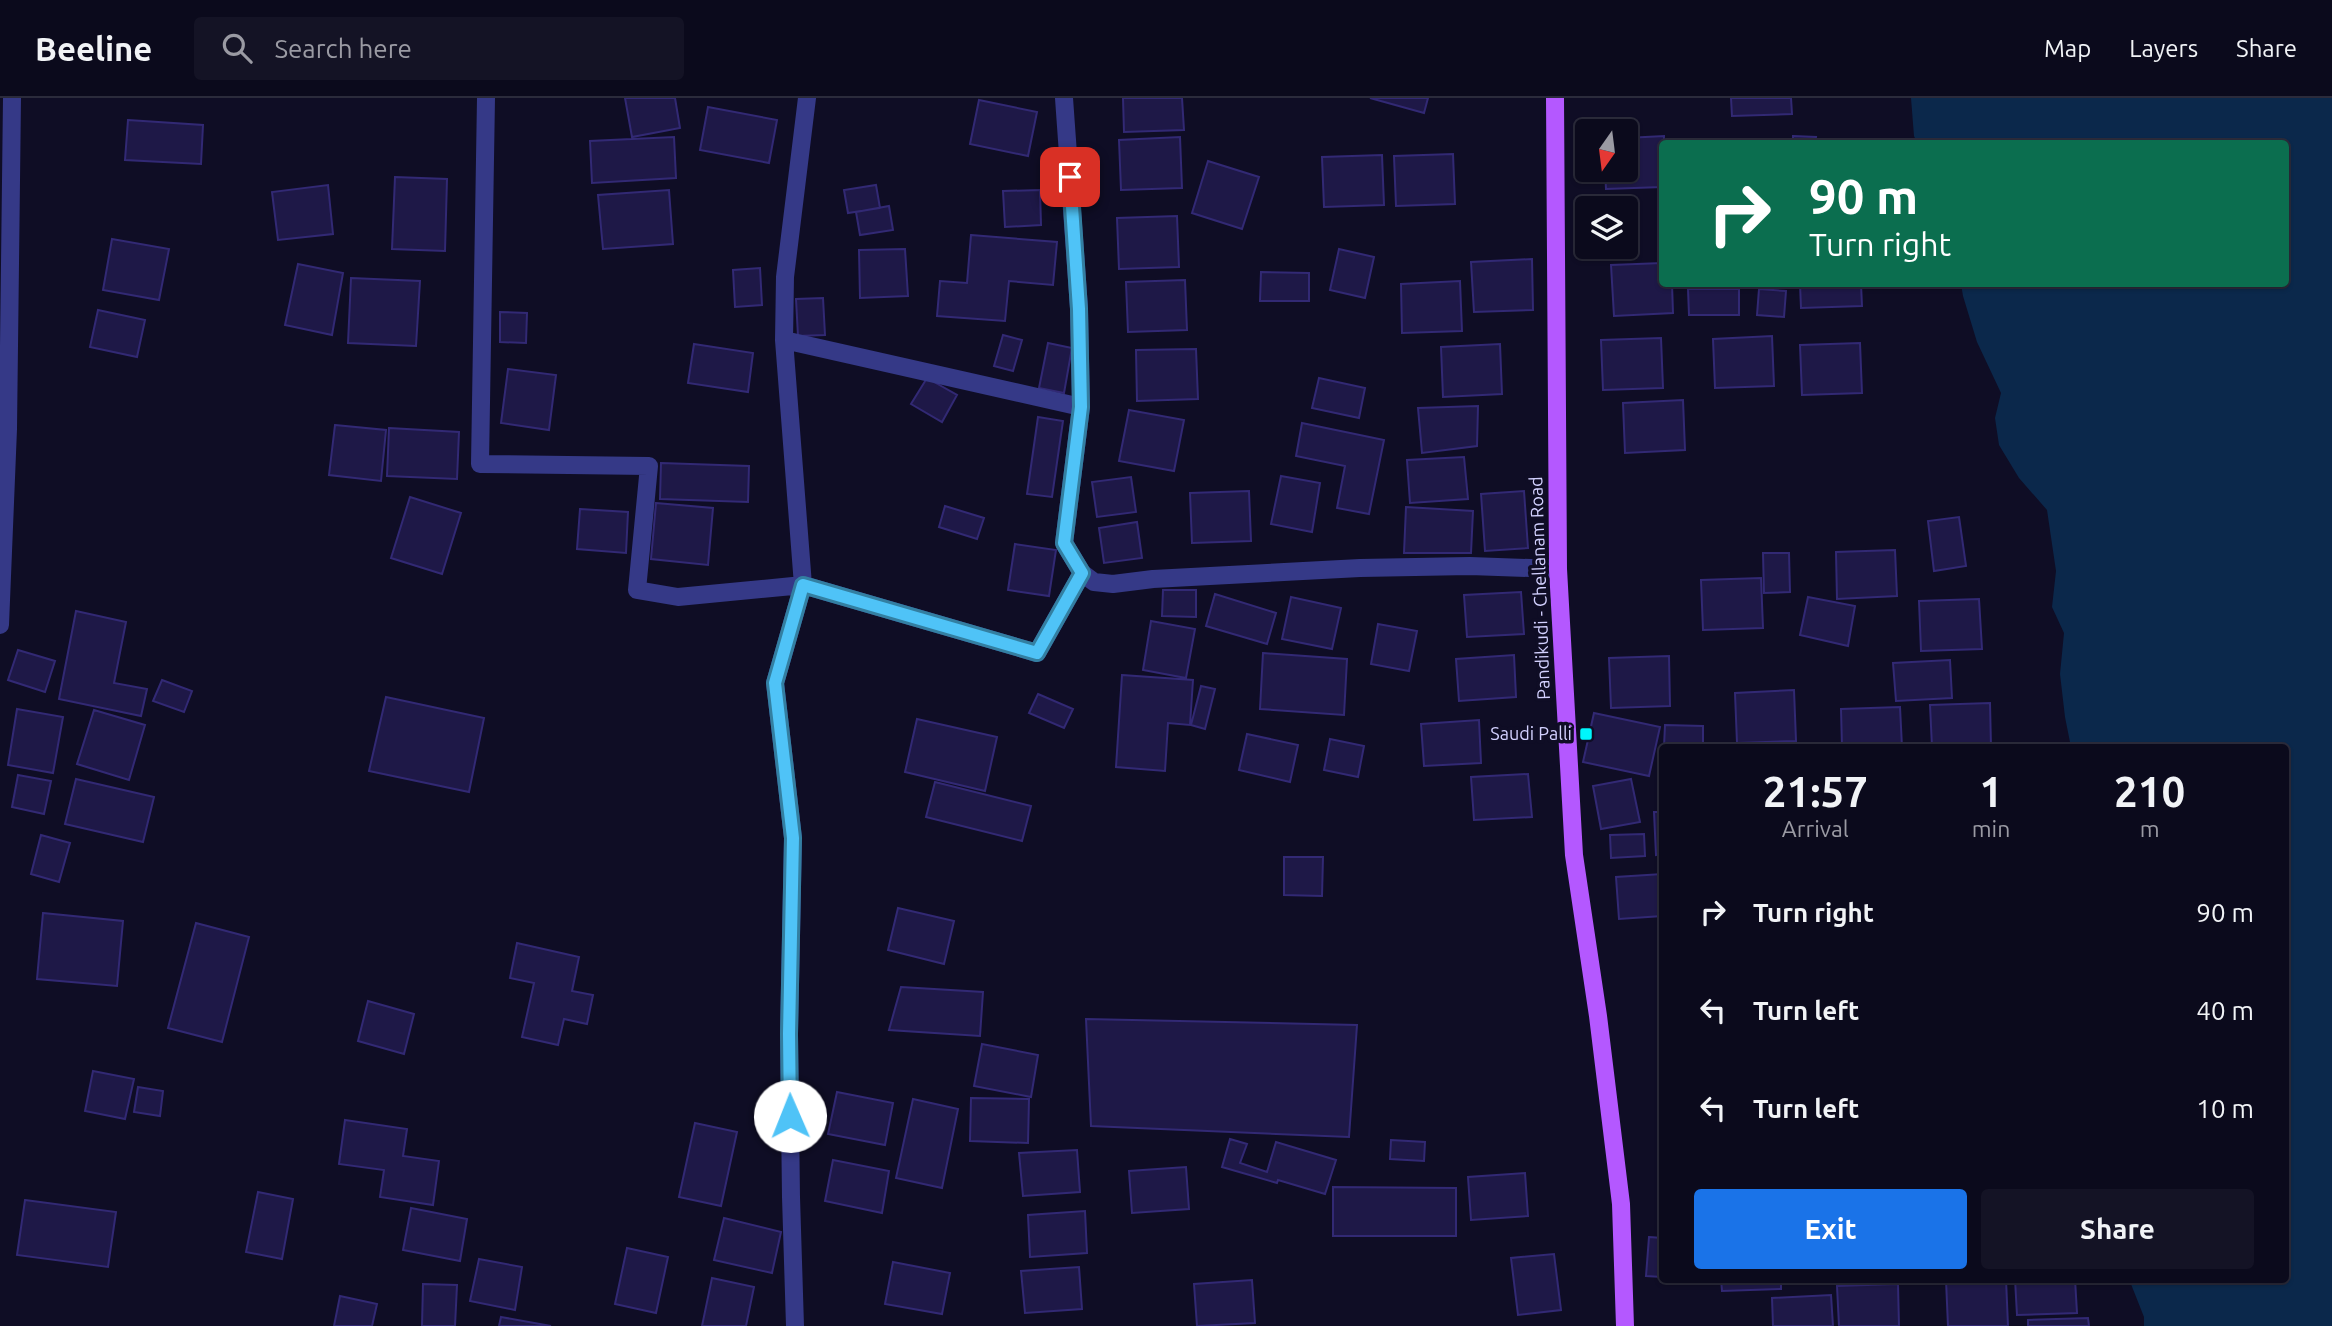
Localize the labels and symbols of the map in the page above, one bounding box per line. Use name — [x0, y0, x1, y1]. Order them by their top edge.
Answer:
north arrow — [1575, 119, 1638, 182]
pin — [1040, 147, 1100, 207]
street label: Pandikudi - Chellanam Road — [1525, 476, 1553, 700]
place label: Saudi Palli — [1490, 723, 1572, 743]
marker: Saudi Palli — [1578, 726, 1594, 742]
position arrow — [753, 1079, 827, 1153]

